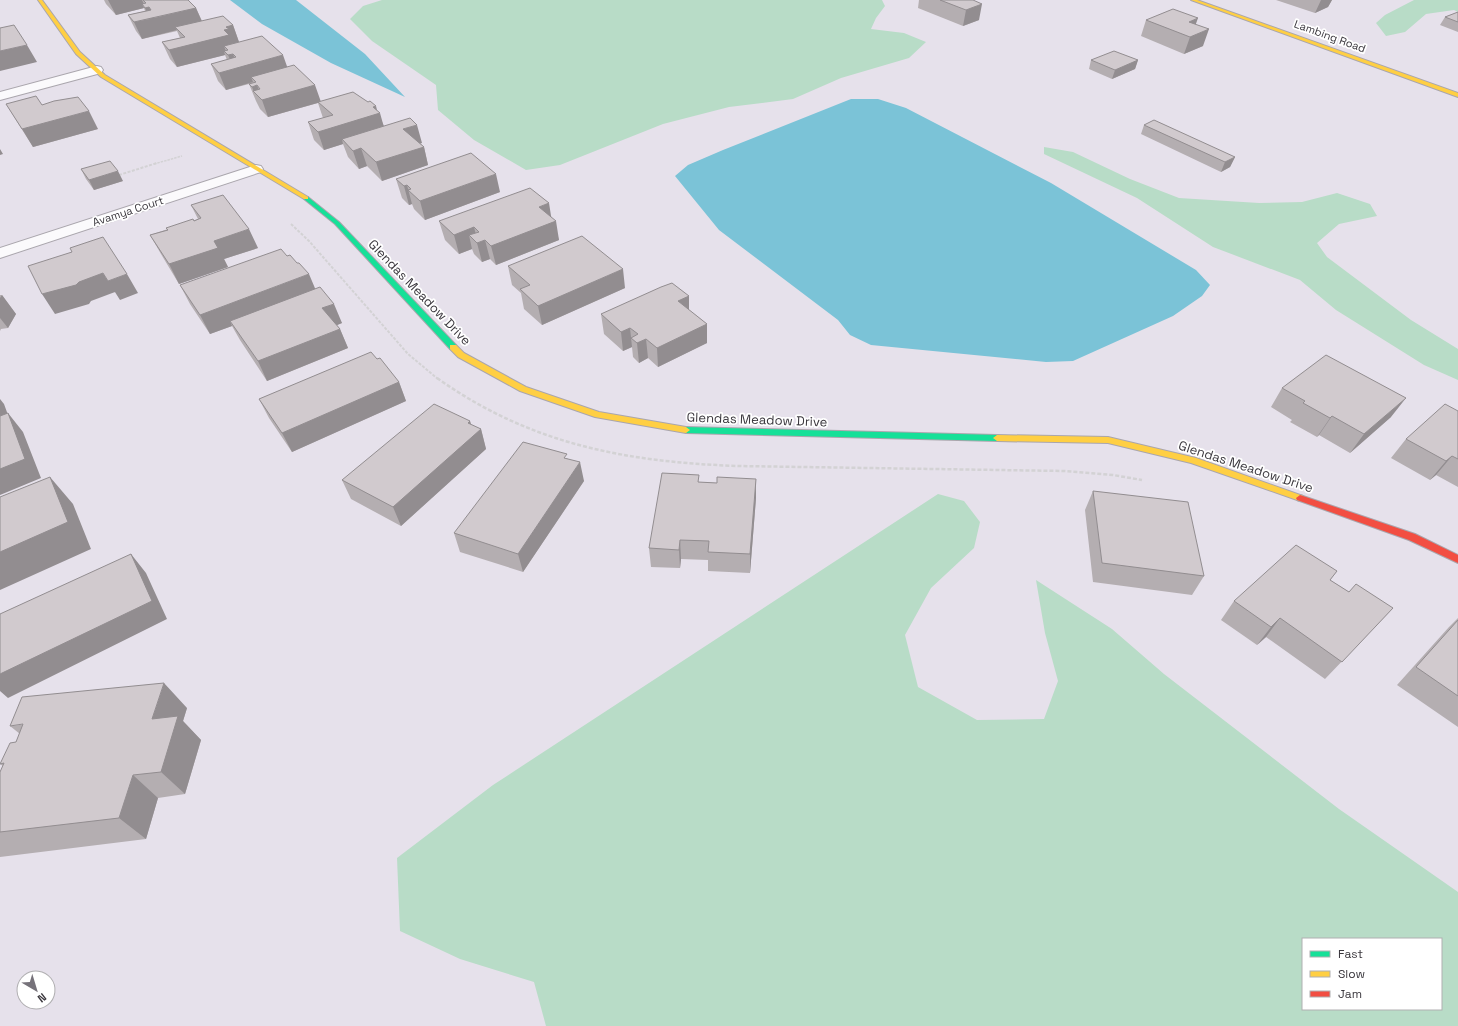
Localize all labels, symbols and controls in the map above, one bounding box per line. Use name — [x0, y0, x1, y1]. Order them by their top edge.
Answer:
street label: Lambing Road — [1292, 17, 1368, 55]
street label: Avamya Court — [91, 193, 165, 229]
street label: Glendas Meadow Drive — [365, 236, 475, 349]
street label: Glendas Meadow Drive — [686, 409, 828, 430]
street label: Glendas Meadow Drive — [1176, 437, 1315, 496]
legend — [1302, 938, 1442, 1010]
text: Fast — [1338, 946, 1363, 962]
text: Slow — [1338, 966, 1365, 982]
north arrow — [16, 970, 56, 1010]
text: Jam — [1338, 986, 1362, 1002]
text: N — [35, 990, 49, 1006]

